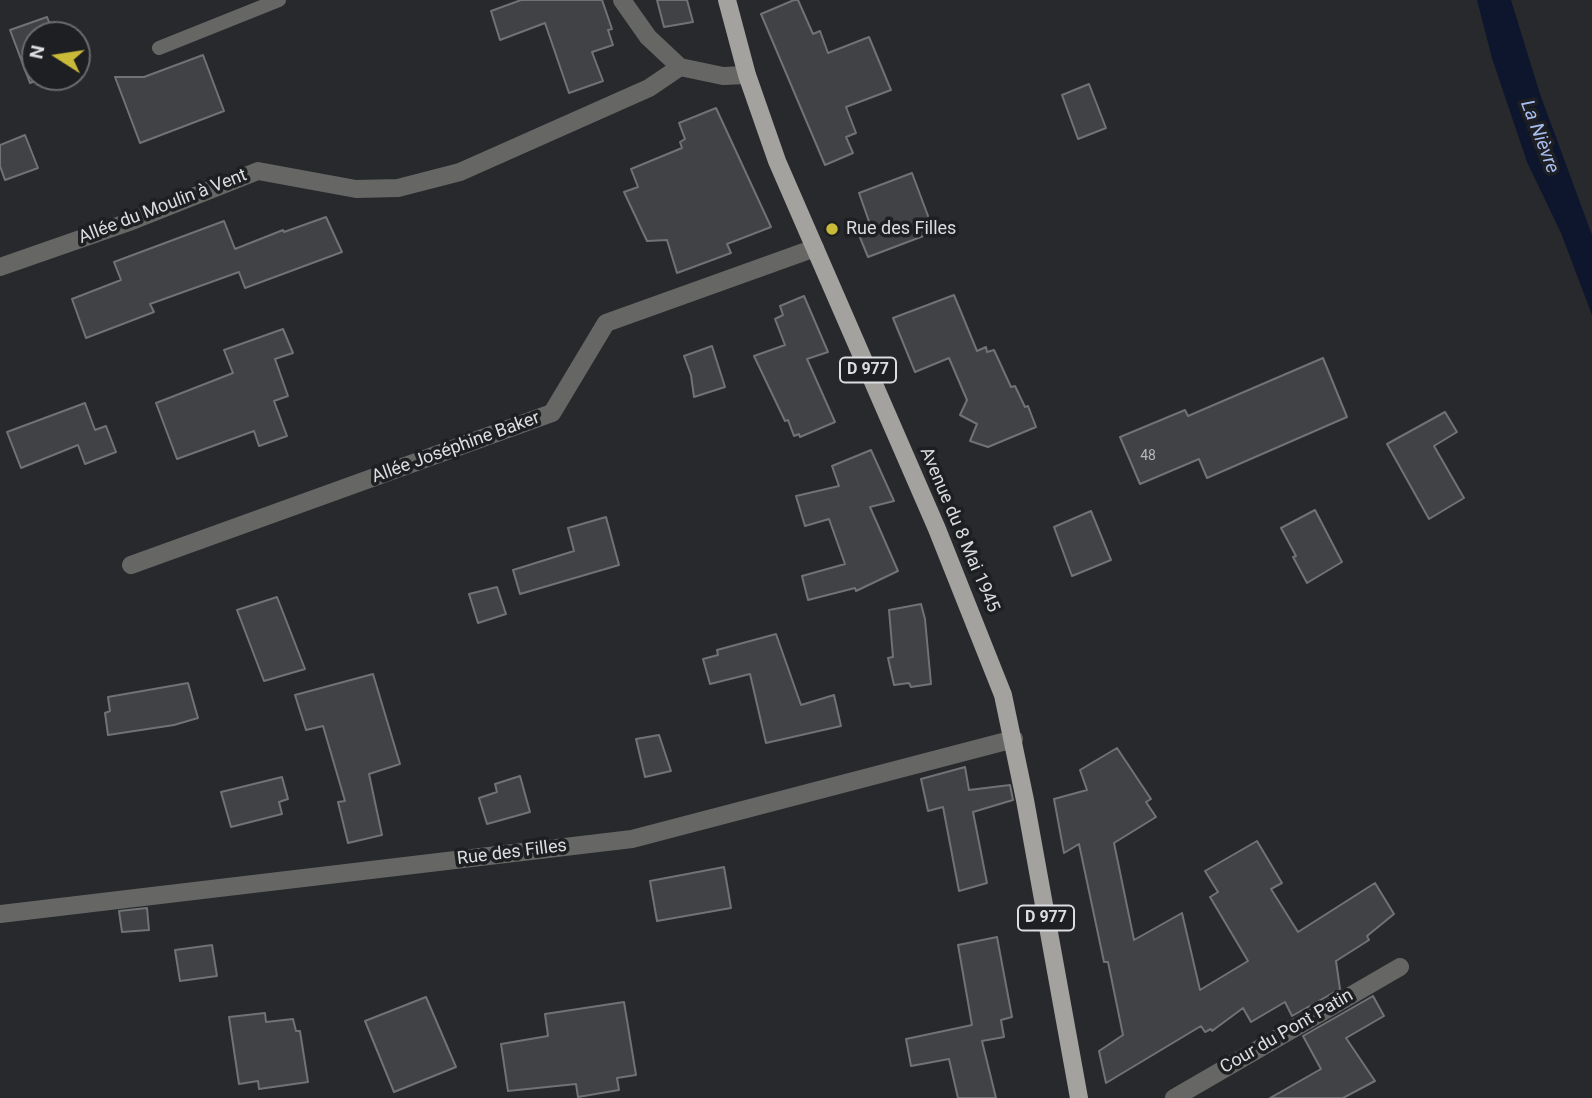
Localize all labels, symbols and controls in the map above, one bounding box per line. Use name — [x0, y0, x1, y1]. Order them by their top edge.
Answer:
north arrow — [21, 21, 91, 91]
text: N — [24, 43, 50, 61]
water label: La Nièvre — [1515, 97, 1563, 177]
street label: Allée du Moulin à Vent — [76, 165, 250, 249]
place label: Rue des Filles — [846, 218, 956, 240]
marker: Rue des Filles — [824, 221, 840, 237]
road number: D 977 — [840, 358, 896, 382]
street label: Allée Joséphine Baker — [369, 408, 543, 488]
street label: Avenue du 8 Mai 1945 — [914, 444, 1004, 616]
house number: 48 — [1140, 448, 1156, 464]
street label: Rue des Filles — [456, 836, 568, 870]
road number: D 977 — [1018, 906, 1074, 930]
street label: Cour du Pont Patin — [1217, 985, 1357, 1079]

